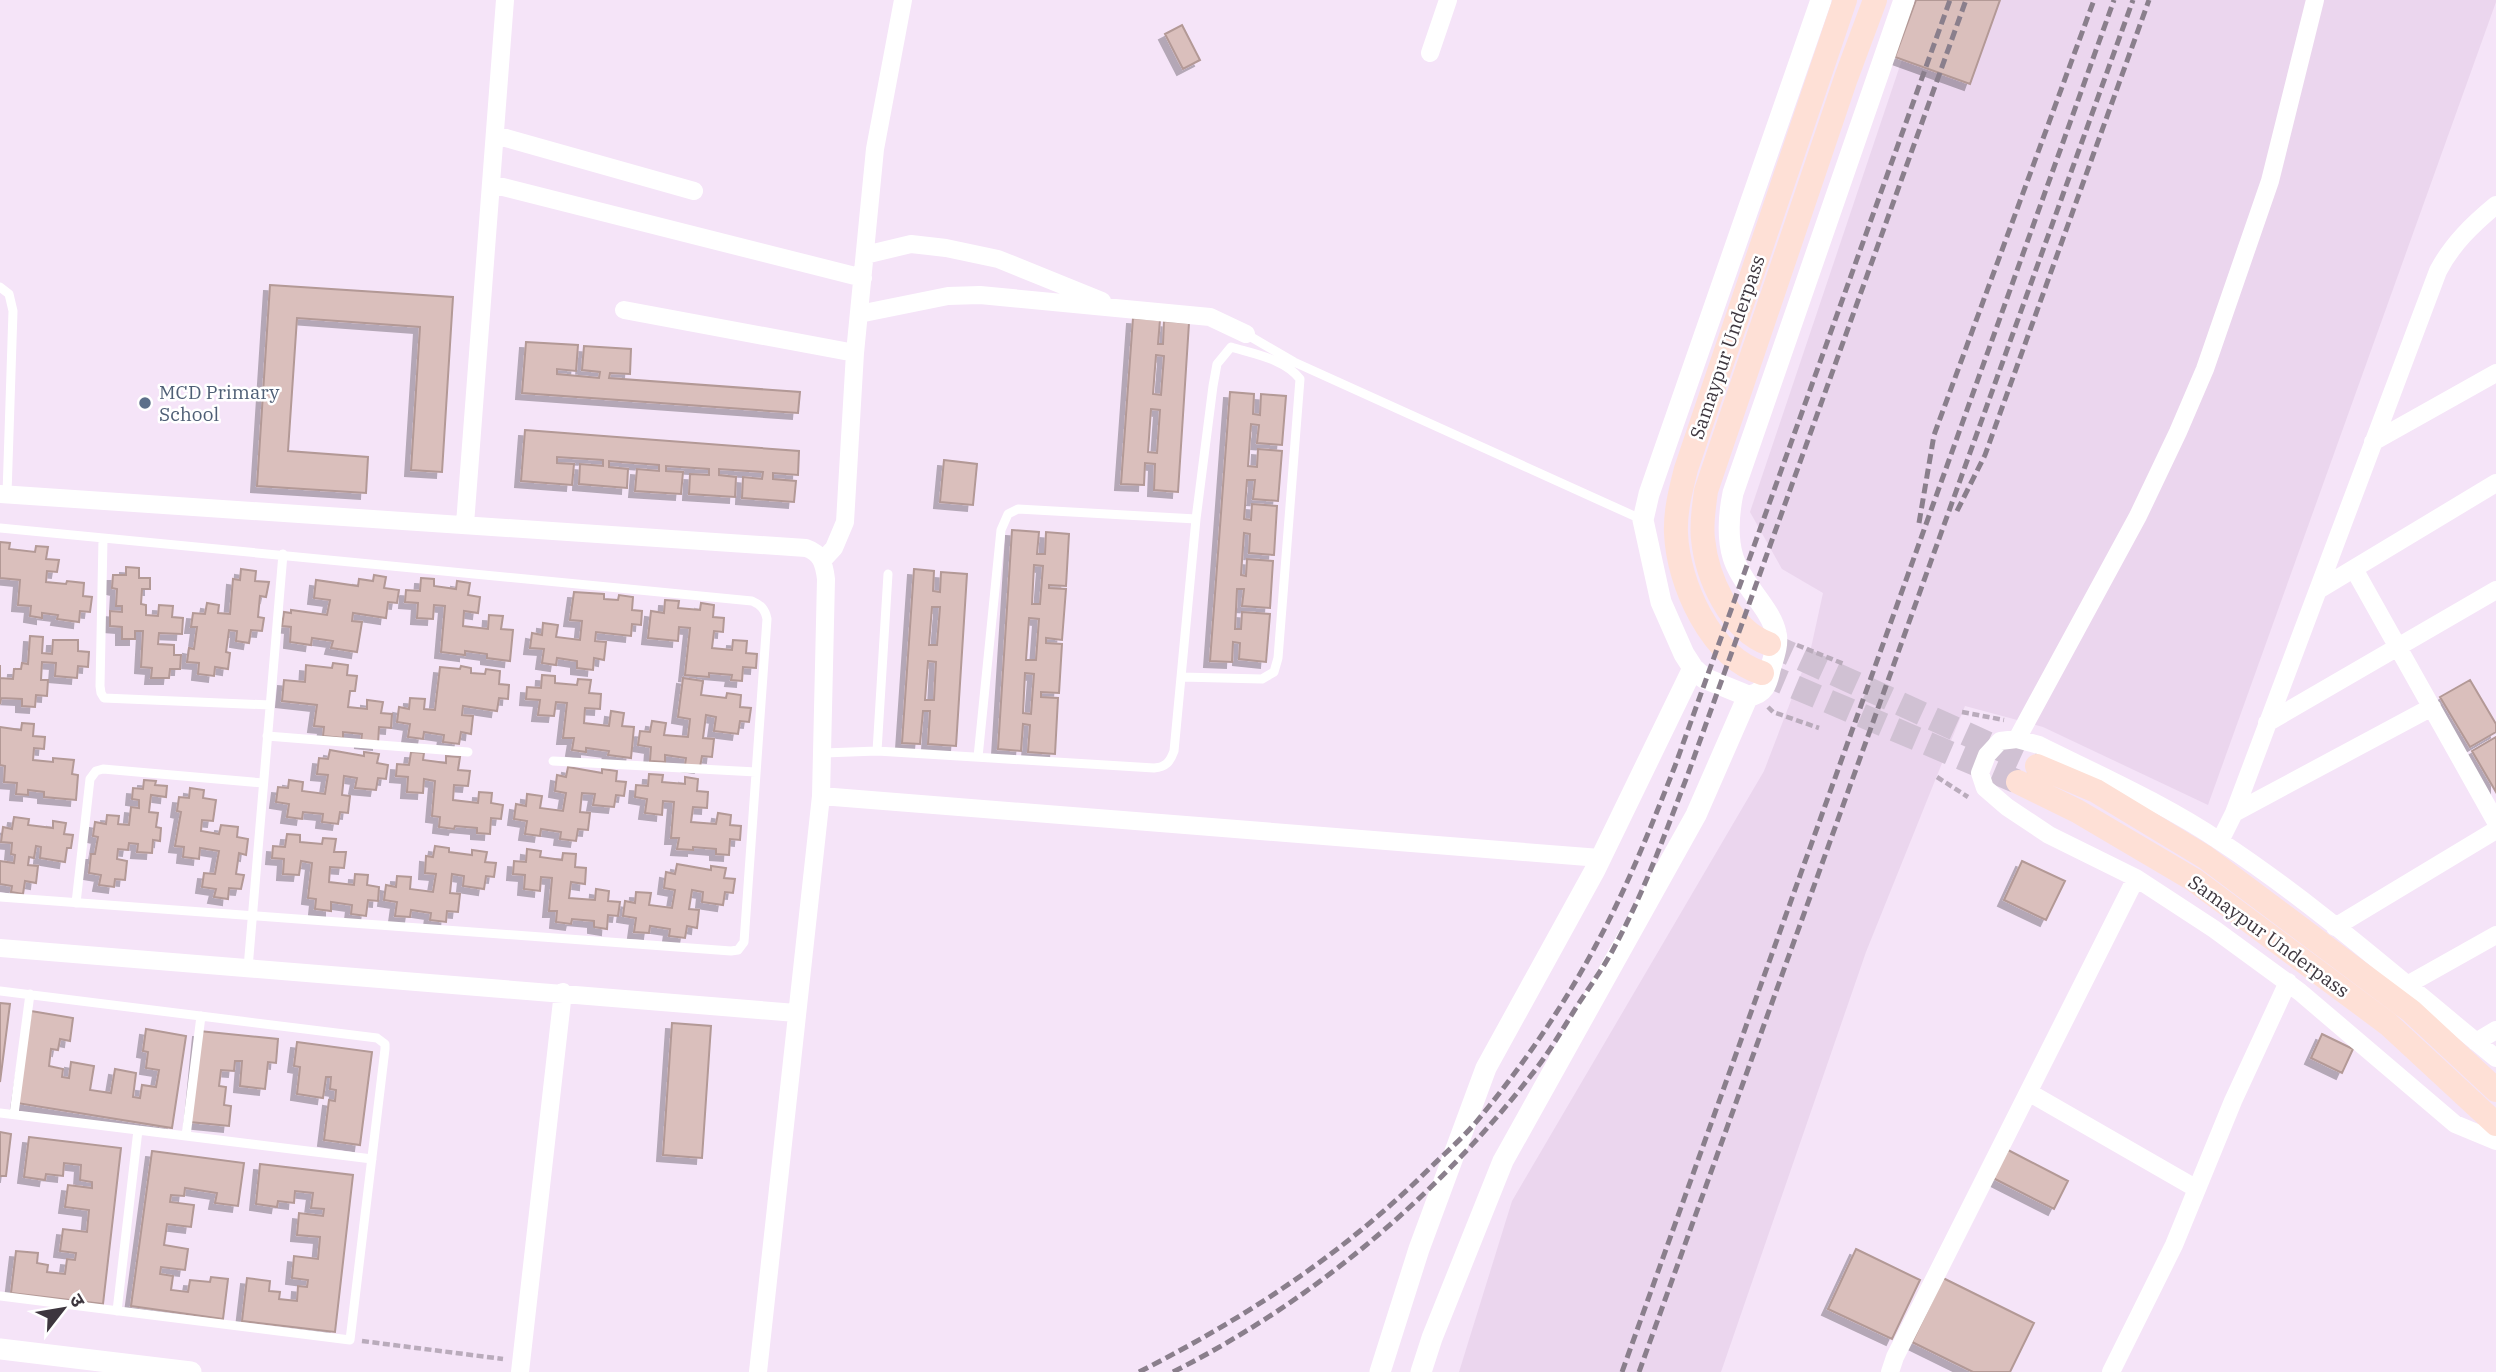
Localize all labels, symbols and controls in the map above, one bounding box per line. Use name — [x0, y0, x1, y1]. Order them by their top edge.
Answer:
street label: Samaypur Underpass — [1684, 252, 1770, 442]
place label: MCD Primary School — [159, 380, 280, 426]
marker: MCD Primary School — [137, 395, 153, 411]
street label: Samaypur Underpass — [2184, 870, 2354, 1002]
north arrow — [28, 1274, 98, 1344]
text: उ — [64, 1289, 91, 1312]

